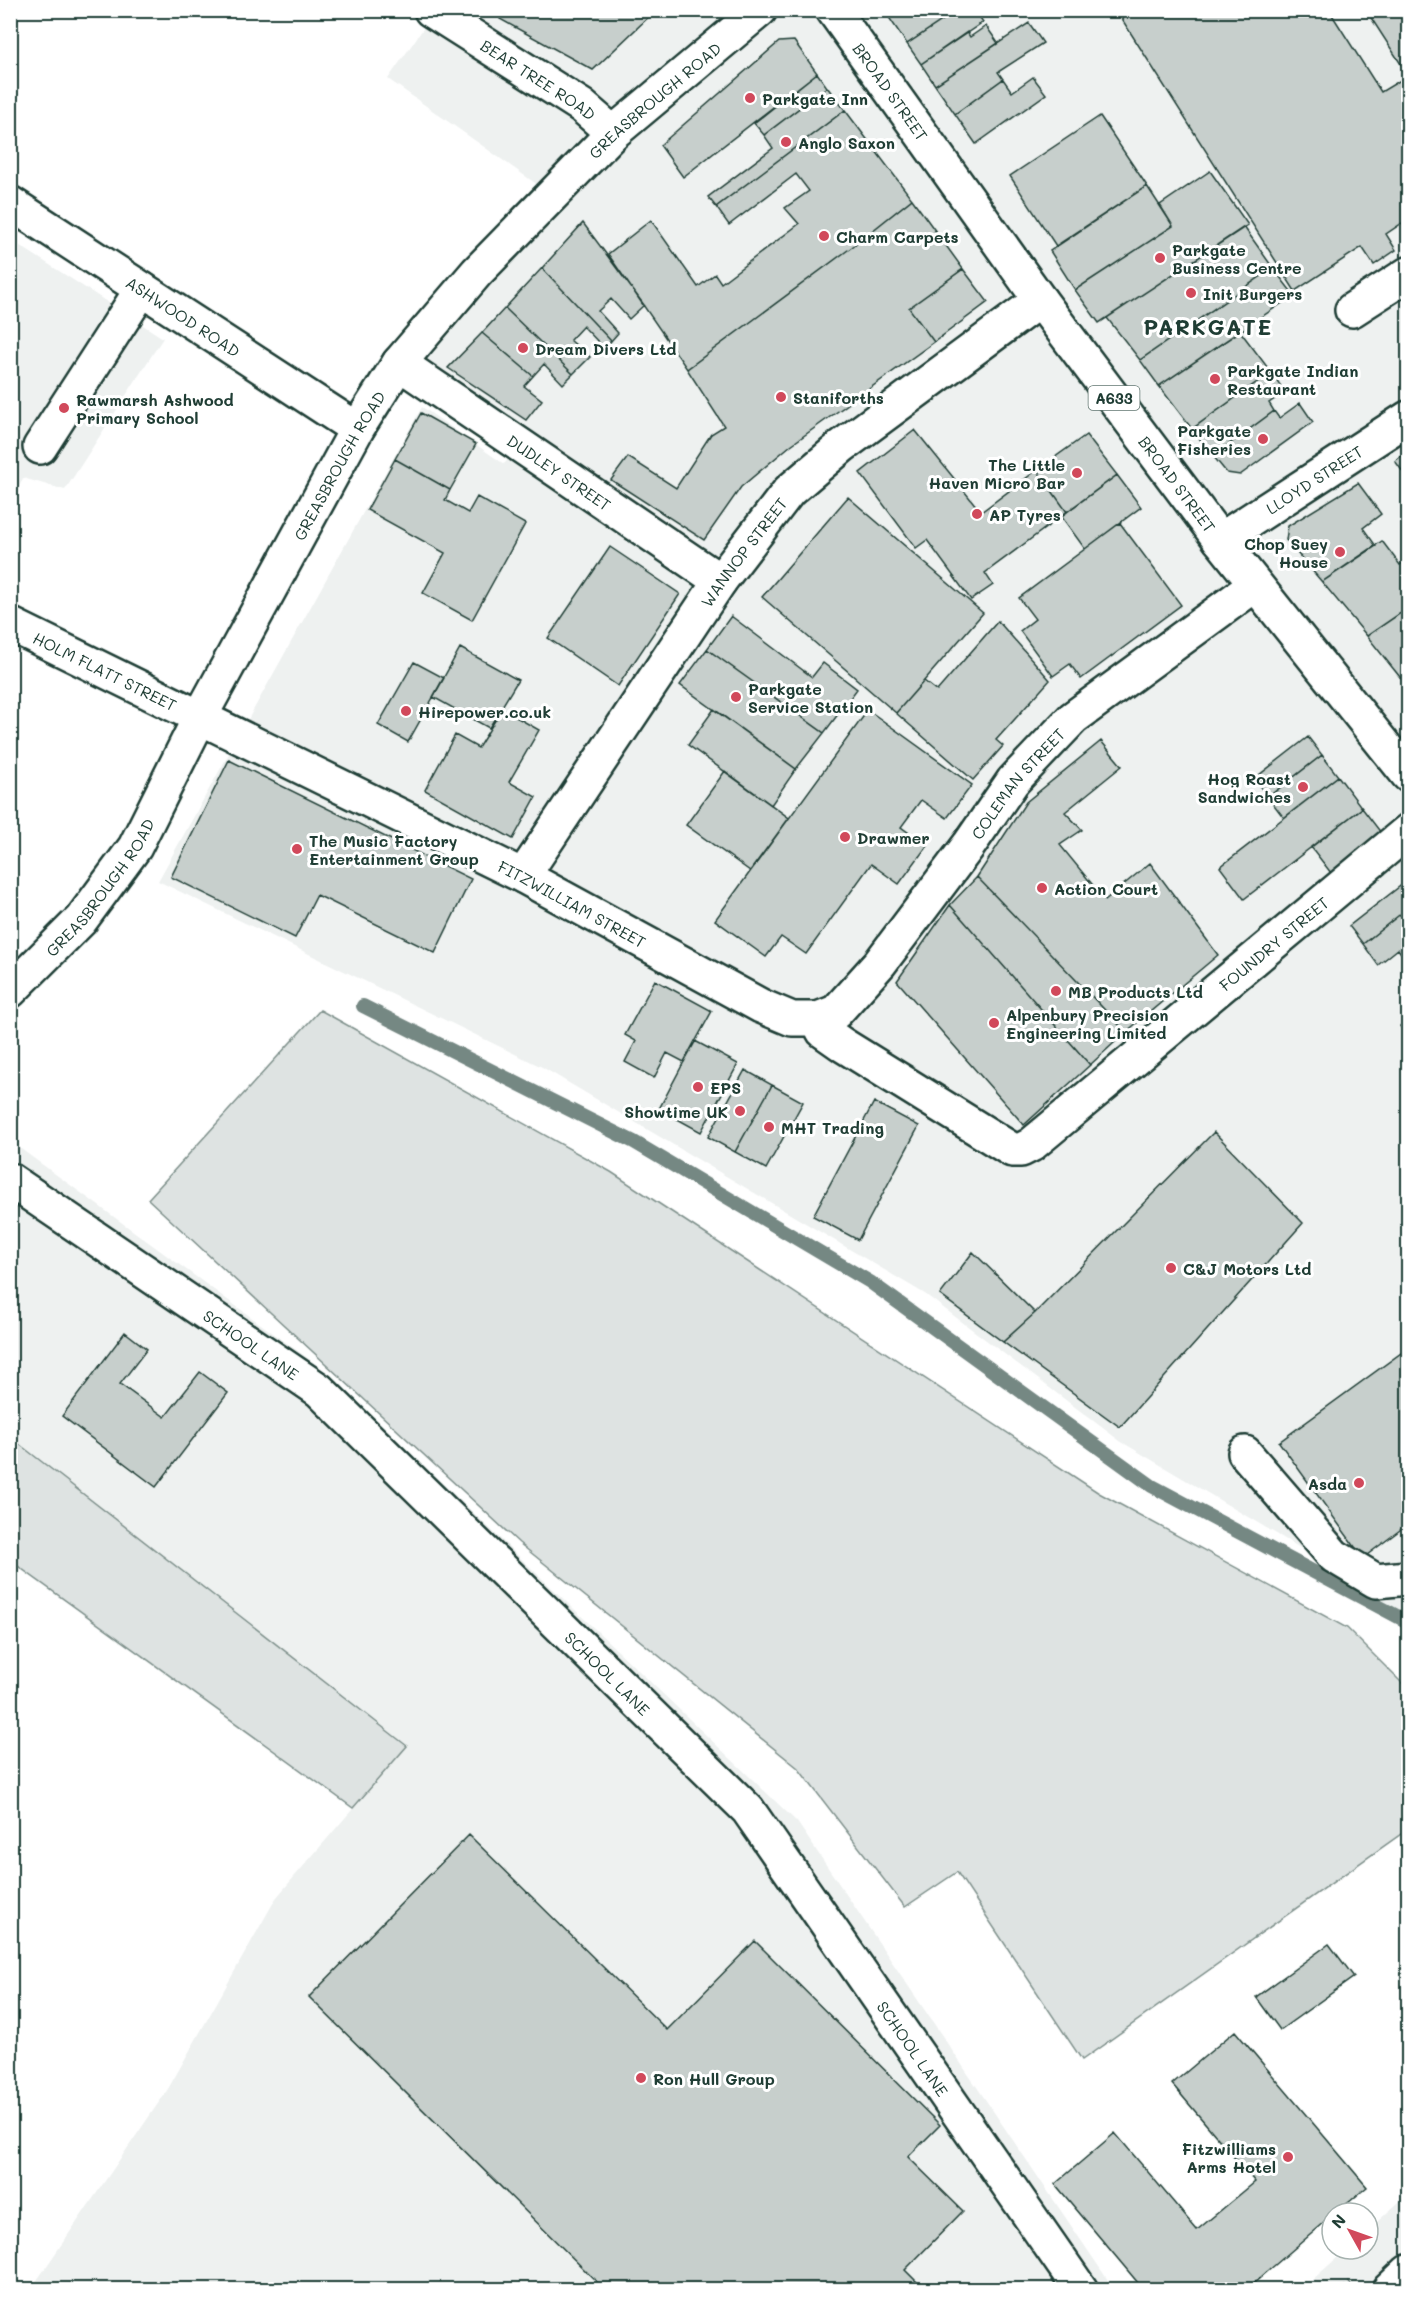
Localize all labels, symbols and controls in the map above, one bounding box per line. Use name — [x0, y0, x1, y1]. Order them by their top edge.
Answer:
street label: BEAR TREE ROAD — [477, 34, 601, 124]
street label: GREASBROUGH ROAD — [584, 37, 725, 163]
street label: BROAD STREET — [849, 38, 933, 145]
place label: Parkgate Inn — [762, 88, 868, 109]
marker: Parkgate Inn — [743, 91, 757, 105]
place label: Anglo Saxon — [798, 132, 895, 153]
marker: Anglo Saxon — [779, 135, 793, 149]
place label: Charm Carpets — [836, 226, 959, 247]
marker: Charm Carpets — [817, 229, 831, 243]
place label: Parkgate Business Centre — [1172, 239, 1302, 278]
marker: Parkgate Business Centre — [1153, 251, 1167, 265]
street label: ASHWOOD ROAD — [122, 271, 245, 361]
place label: Init Burgers — [1203, 283, 1302, 304]
marker: Init Burgers — [1184, 286, 1198, 300]
district label: PARKGATE — [1143, 312, 1273, 341]
place label: Dream Divers Ltd — [535, 338, 676, 359]
marker: Dream Divers Ltd — [516, 341, 530, 355]
place label: Parkgate Indian Restaurant — [1227, 360, 1358, 399]
marker: Parkgate Indian Restaurant — [1208, 372, 1222, 386]
road number: A633 — [1088, 386, 1140, 410]
street label: GREASBROUGH ROAD — [288, 387, 389, 544]
place label: Staniforths — [793, 387, 884, 408]
place label: Rawmarsh Ashwood Primary School — [76, 389, 234, 428]
marker: Staniforths — [774, 390, 788, 404]
marker: Rawmarsh Ashwood Primary School — [57, 401, 71, 415]
place label: Parkgate Fisheries — [1177, 420, 1251, 459]
street label: DUDLEY STREET — [503, 429, 616, 515]
street label: BROAD STREET — [1135, 431, 1221, 536]
marker: Parkgate Fisheries — [1256, 432, 1270, 446]
street label: LLOYD STREET — [1261, 440, 1367, 518]
place label: The Little Haven Micro Bar — [928, 454, 1065, 493]
marker: The Little Haven Micro Bar — [1070, 466, 1084, 480]
street label: WANNOP STREET — [695, 493, 791, 611]
place label: AP Tyres — [989, 504, 1061, 525]
marker: AP Tyres — [970, 507, 984, 521]
place label: Chop Suey House — [1244, 533, 1328, 572]
marker: Chop Suey House — [1333, 545, 1347, 559]
street label: HOLM FLATT STREET — [30, 627, 180, 715]
place label: Parkgate Service Station — [748, 678, 873, 717]
marker: Parkgate Service Station — [729, 690, 743, 704]
place label: Hirepower.co.uk — [418, 701, 551, 722]
marker: Hirepower.co.uk — [399, 704, 413, 718]
street label: COLEMAN STREET — [966, 723, 1069, 843]
place label: Hog Roast Sandwiches — [1198, 768, 1291, 807]
marker: Hog Roast Sandwiches — [1296, 780, 1310, 794]
street label: GREASBROUGH ROAD — [41, 815, 158, 960]
place label: Drawmer — [857, 827, 930, 848]
place label: The Music Factory Entertainment Group — [309, 830, 479, 869]
marker: Drawmer — [838, 830, 852, 844]
marker: The Music Factory Entertainment Group — [290, 842, 304, 856]
street label: FITZWILLIAM STREET — [495, 855, 650, 952]
place label: Action Court — [1054, 878, 1158, 899]
marker: Action Court — [1035, 881, 1049, 895]
street label: FOUNDRY STREET — [1214, 891, 1333, 995]
place label: MB Products Ltd — [1068, 981, 1203, 1002]
marker: MB Products Ltd — [1049, 984, 1063, 998]
place label: Alpenbury Precision Engineering Limited — [1006, 1004, 1169, 1043]
marker: Alpenbury Precision Engineering Limited — [987, 1016, 1001, 1030]
place label: EPS — [710, 1077, 741, 1098]
marker: EPS — [691, 1080, 705, 1094]
place label: Showtime UK — [624, 1101, 728, 1122]
marker: Showtime UK — [733, 1104, 747, 1118]
place label: MHT Trading — [781, 1117, 884, 1138]
marker: MHT Trading — [762, 1120, 776, 1134]
place label: C&J Motors Ltd — [1183, 1258, 1311, 1279]
marker: C&J Motors Ltd — [1164, 1261, 1178, 1275]
street label: SCHOOL LANE — [200, 1304, 303, 1384]
place label: Asda — [1308, 1473, 1347, 1494]
marker: Asda — [1352, 1476, 1366, 1490]
street label: SCHOOL LANE — [561, 1626, 655, 1719]
street label: SCHOOL LANE — [873, 1997, 954, 2100]
place label: Ron Hull Group — [653, 2068, 775, 2089]
marker: Ron Hull Group — [634, 2071, 648, 2085]
place label: Fitzwilliams Arms Hotel — [1182, 2138, 1276, 2177]
marker: Fitzwilliams Arms Hotel — [1281, 2150, 1295, 2164]
north arrow — [1320, 2201, 1380, 2261]
text: N — [1326, 2210, 1350, 2232]

